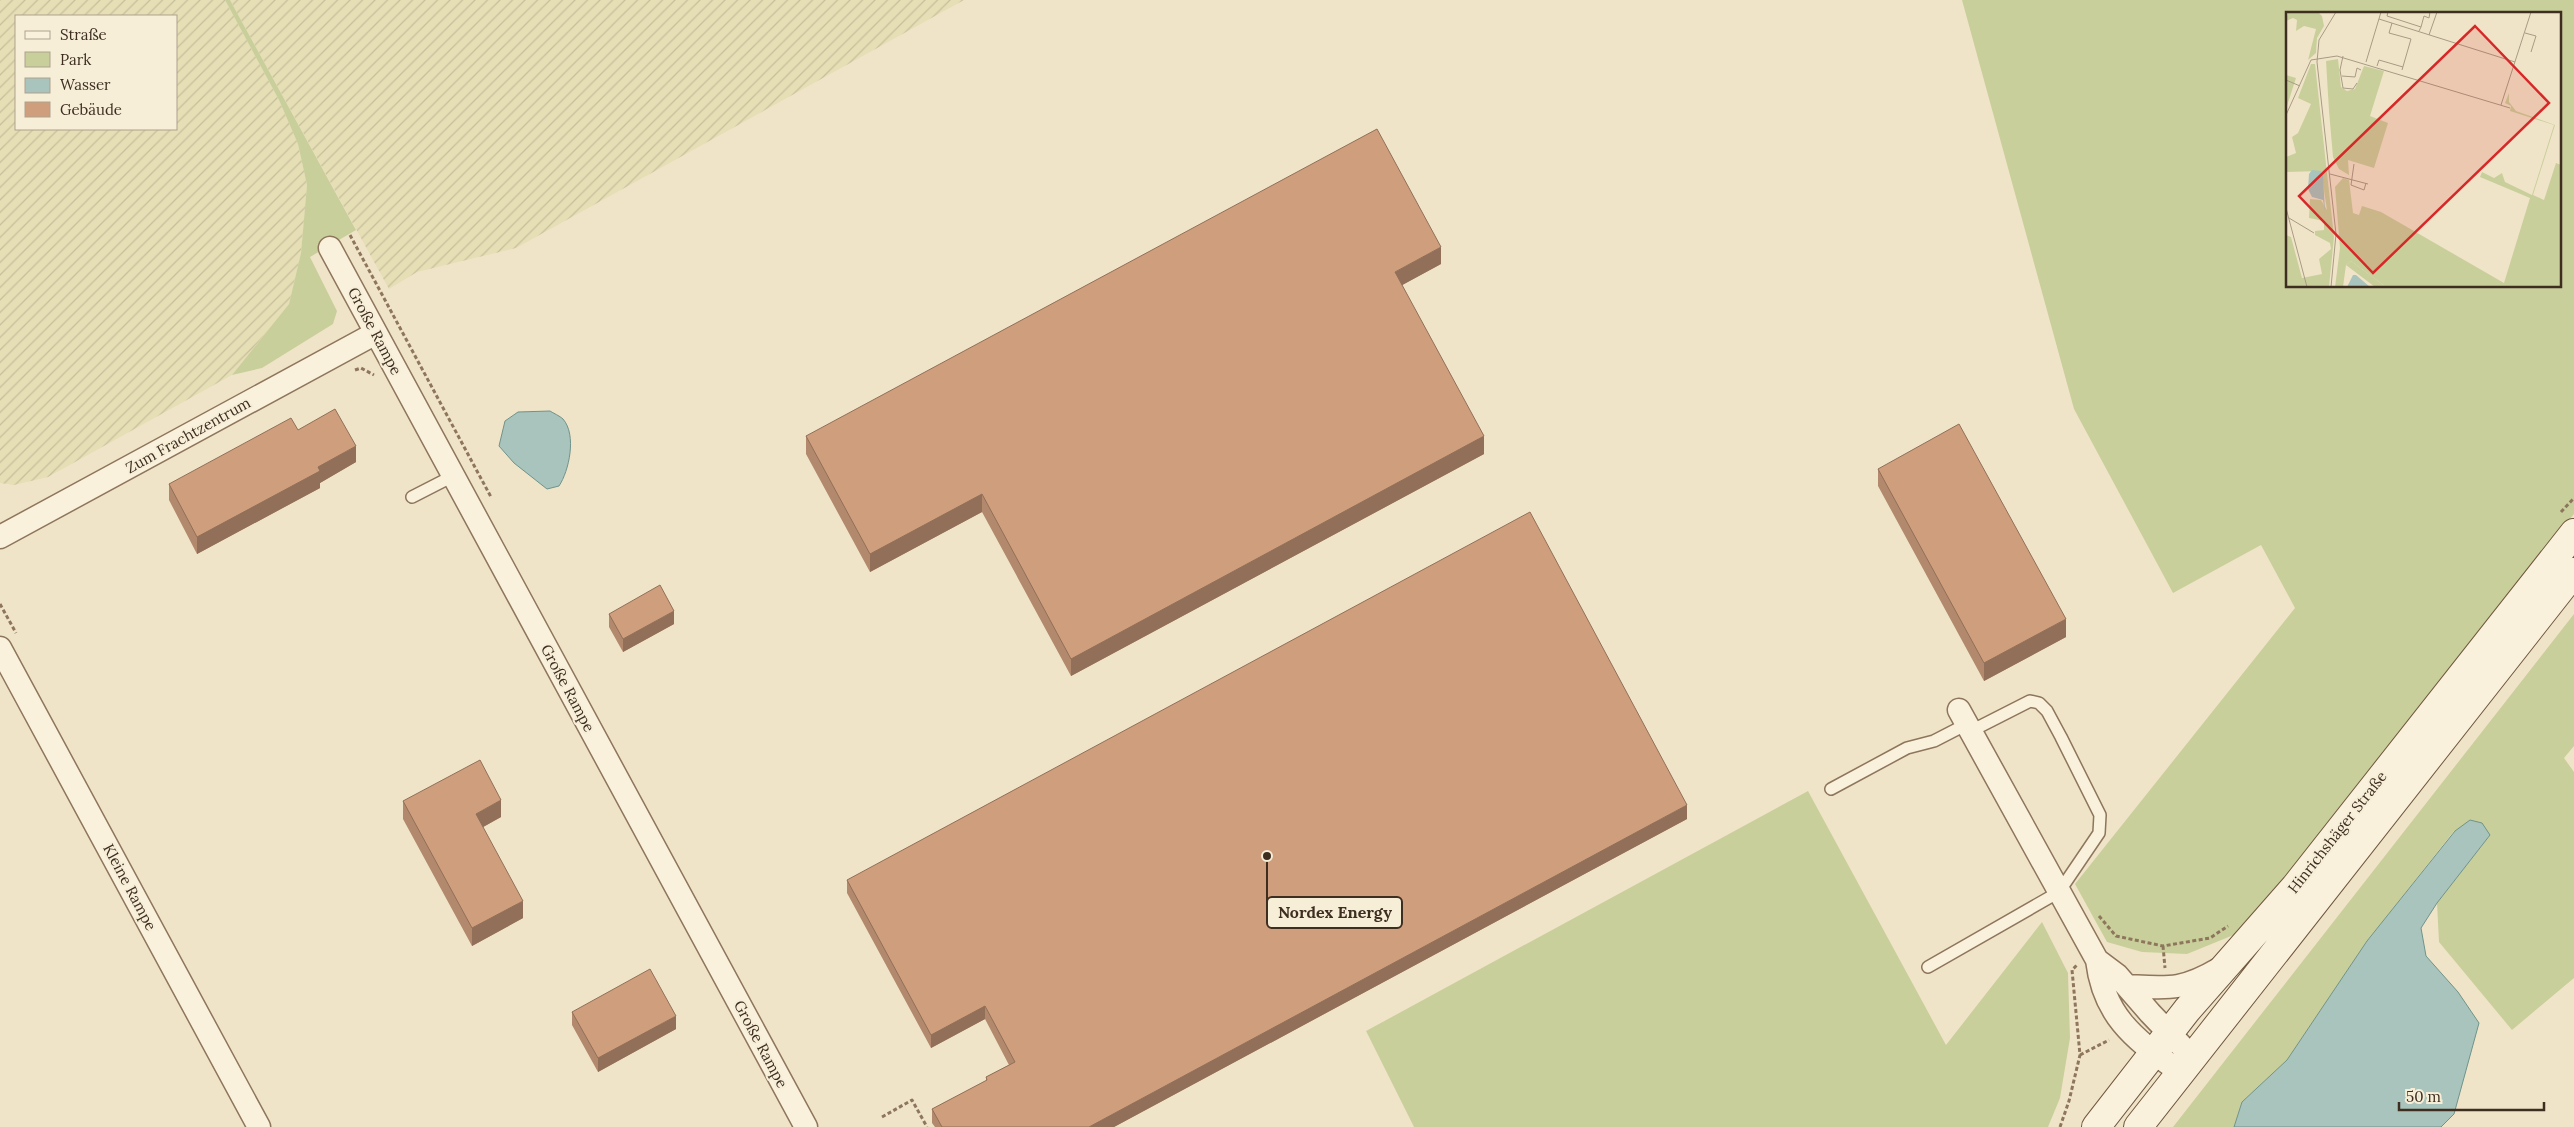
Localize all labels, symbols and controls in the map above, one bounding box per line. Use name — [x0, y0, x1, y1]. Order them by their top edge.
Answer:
inset map — [2286, 12, 2562, 288]
legend — [15, 15, 178, 130]
text: Straße — [60, 25, 107, 44]
text: Park — [60, 50, 91, 69]
text: Wasser — [60, 75, 111, 94]
text: Gebäude — [60, 100, 122, 119]
street label: Große Rampe — [344, 284, 406, 378]
street label: Zum Frachtzentrum — [122, 393, 254, 477]
street label: Große Rampe — [537, 641, 599, 735]
street label: Hinrichshäger Straße — [2283, 767, 2391, 897]
street label: Kleine Rampe — [99, 840, 161, 934]
callout: Nordex Energy — [1267, 897, 1402, 928]
text: Nordex Energy — [1278, 902, 1392, 922]
street label: Große Rampe — [730, 997, 792, 1091]
scale bar — [2399, 1080, 2544, 1112]
text: 50 m — [2406, 1087, 2441, 1106]

